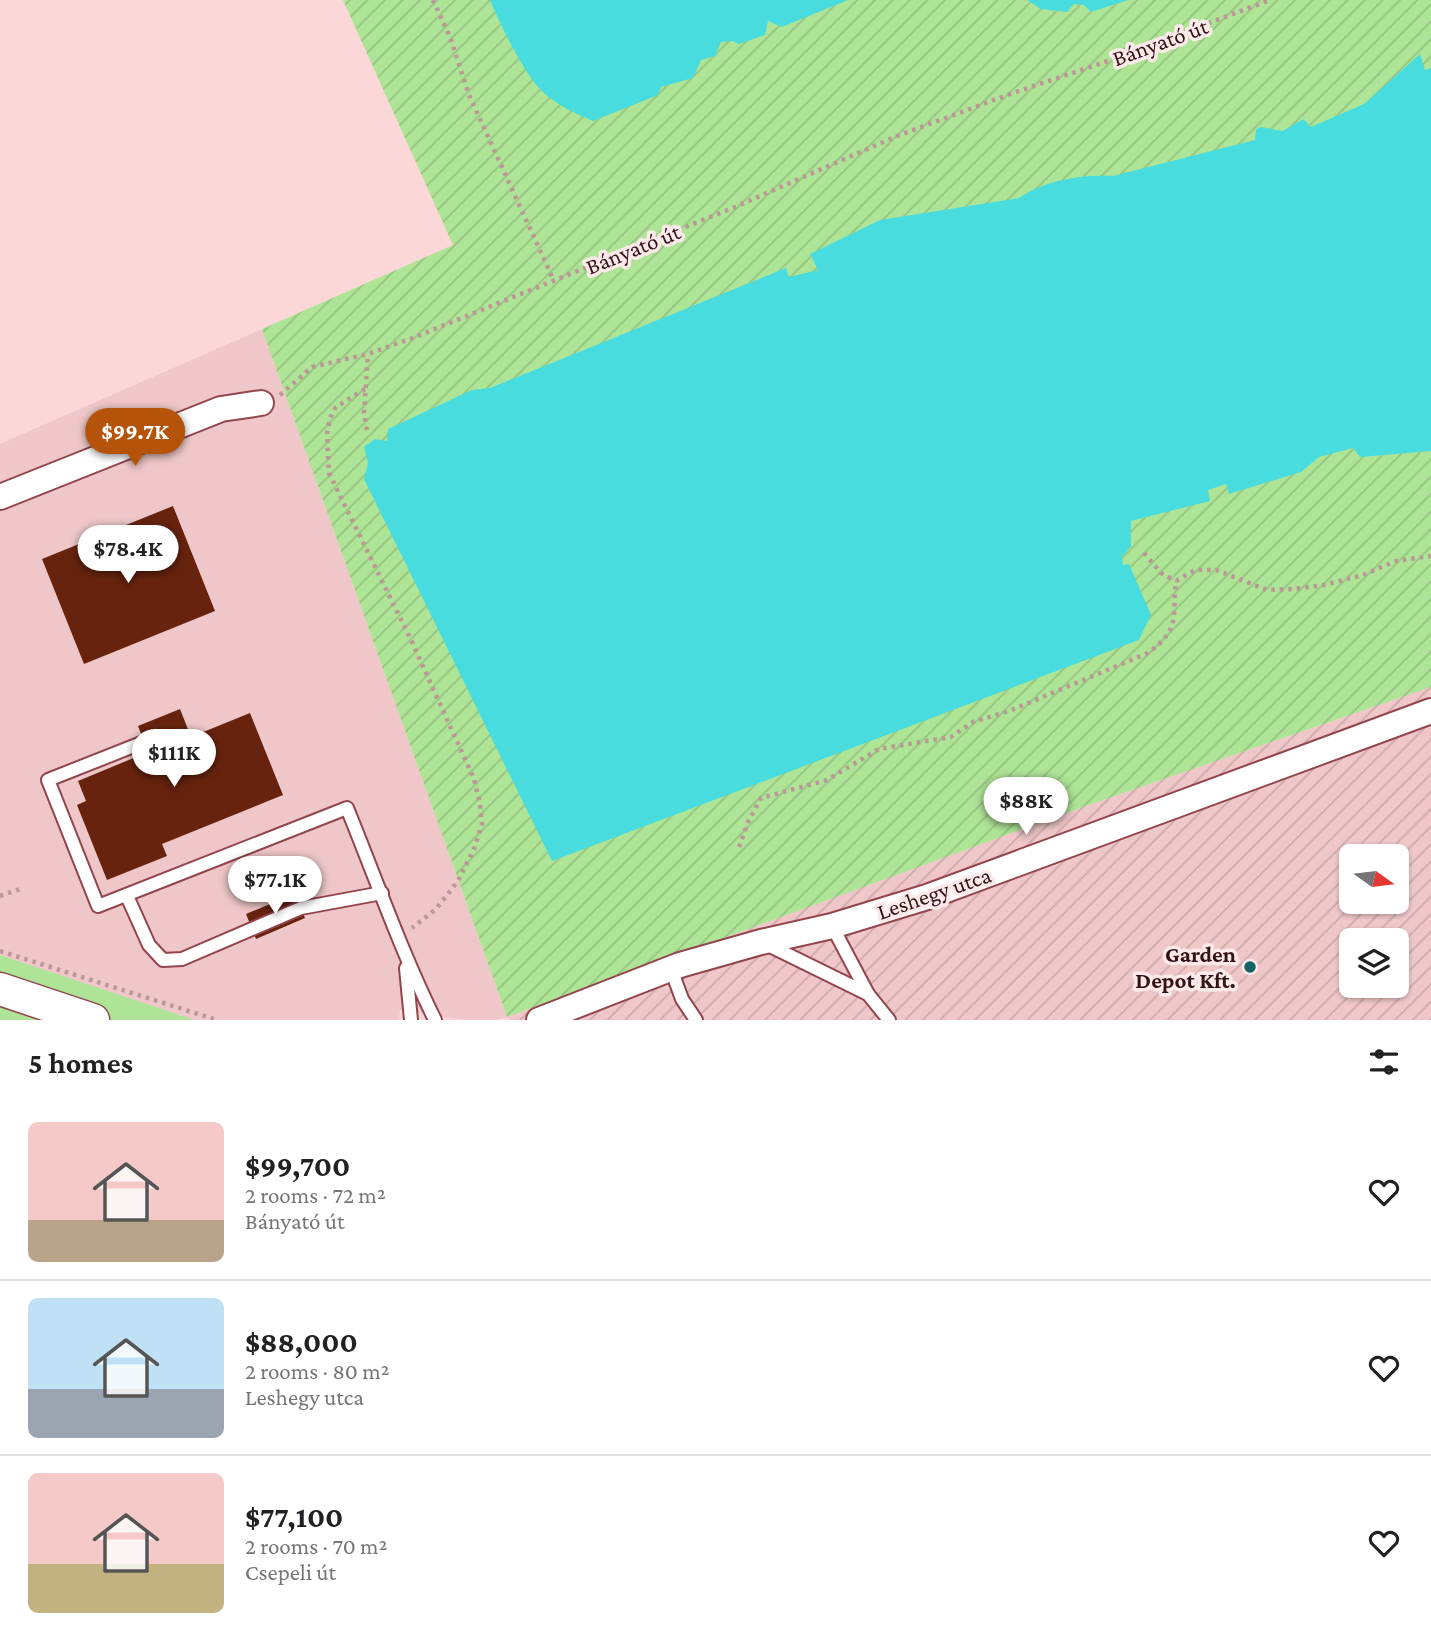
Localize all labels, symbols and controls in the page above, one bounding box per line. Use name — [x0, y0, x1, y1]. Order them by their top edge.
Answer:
street label: Bányató út — [1109, 13, 1212, 71]
street label: Bányató út — [582, 218, 684, 280]
pin: $99.7K — [78, 408, 192, 468]
text: $99.7K — [101, 418, 169, 444]
pin: $78.4K — [71, 526, 185, 585]
text: $78.4K — [94, 535, 162, 561]
pin: $111K — [125, 730, 223, 789]
text: $111K — [148, 739, 200, 765]
pin: $88K — [985, 778, 1067, 837]
text: $88K — [1000, 787, 1052, 813]
north arrow — [1339, 844, 1409, 914]
map controls — [1339, 844, 1409, 998]
pin: $77.1K — [218, 856, 332, 916]
street label: Leshegy utca — [874, 861, 995, 925]
text: $77.1K — [244, 866, 306, 892]
button: layers — [1339, 928, 1409, 998]
place label: Garden Depot Kft. — [1135, 941, 1236, 993]
marker: Garden Depot Kft. — [1242, 959, 1258, 975]
icon: filters — [1365, 1043, 1403, 1081]
text: 5 homes — [28, 1046, 133, 1079]
text: $99,700 — [245, 1149, 350, 1182]
icon: home — [84, 1150, 168, 1234]
icon: heart — [1365, 1173, 1403, 1211]
text: 2 rooms · 72 m² — [245, 1182, 386, 1208]
text: Bányató út — [245, 1208, 345, 1234]
text: $88,000 — [245, 1325, 358, 1358]
icon: home — [84, 1326, 168, 1410]
icon: heart — [1365, 1349, 1403, 1387]
text: 2 rooms · 80 m² — [245, 1358, 390, 1384]
text: Leshegy utca — [245, 1384, 364, 1410]
text: $77,100 — [245, 1500, 343, 1533]
icon: home — [84, 1501, 168, 1585]
icon: heart — [1365, 1524, 1403, 1562]
text: 2 rooms · 70 m² — [245, 1533, 388, 1559]
text: Csepeli út — [245, 1559, 336, 1585]

